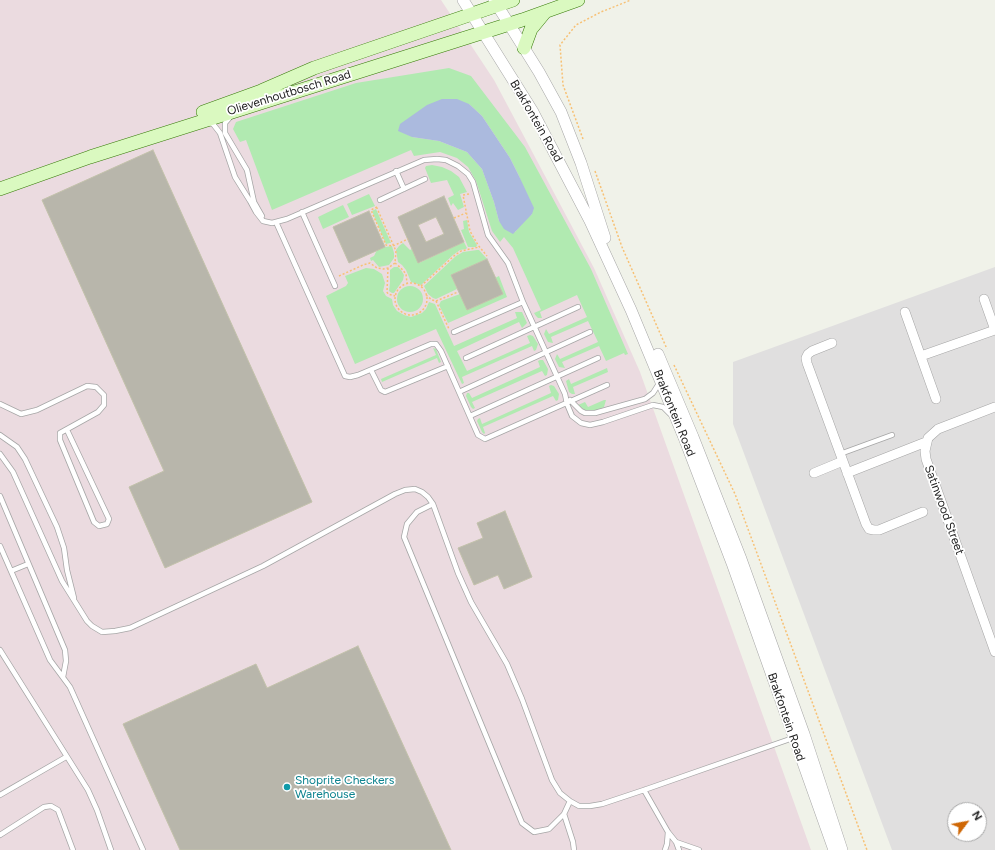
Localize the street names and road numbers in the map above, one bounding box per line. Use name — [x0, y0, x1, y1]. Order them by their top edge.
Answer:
street label: Olievenhoutbosch Road — [225, 67, 353, 119]
street label: Brakfontein Road — [507, 77, 565, 165]
street label: Brakfontein Road — [650, 367, 698, 459]
street label: Satinwood Street — [921, 463, 967, 557]
street label: Brakfontein Road — [764, 671, 808, 763]

